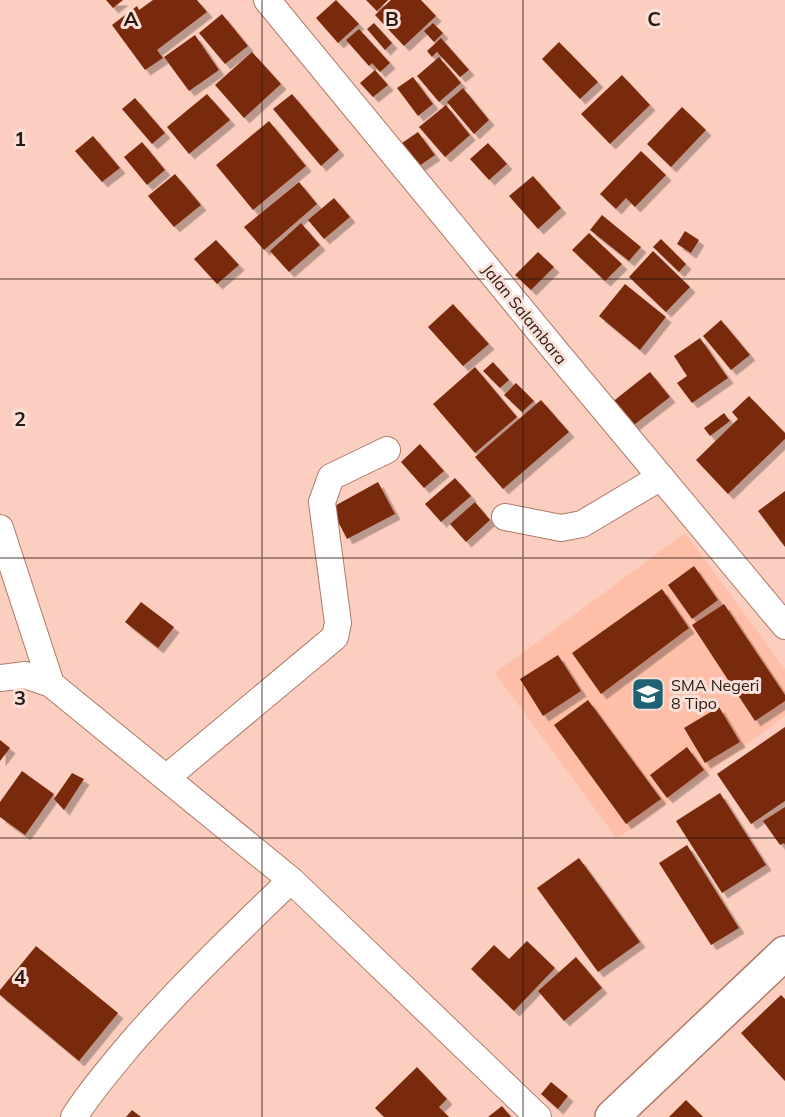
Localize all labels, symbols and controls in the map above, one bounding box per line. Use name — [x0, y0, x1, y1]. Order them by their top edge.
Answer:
text: A — [124, 6, 139, 31]
text: B — [385, 6, 399, 31]
text: C — [647, 6, 661, 31]
text: 1 — [14, 126, 26, 151]
street label: Jalan Salambara — [478, 260, 572, 368]
text: 2 — [14, 406, 26, 431]
place label: SMA Negeri 8 Tipo — [671, 675, 759, 713]
school or university icon: SMA Negeri 8 Tipo — [630, 676, 666, 712]
text: 3 — [14, 685, 26, 710]
text: 4 — [14, 964, 26, 989]

